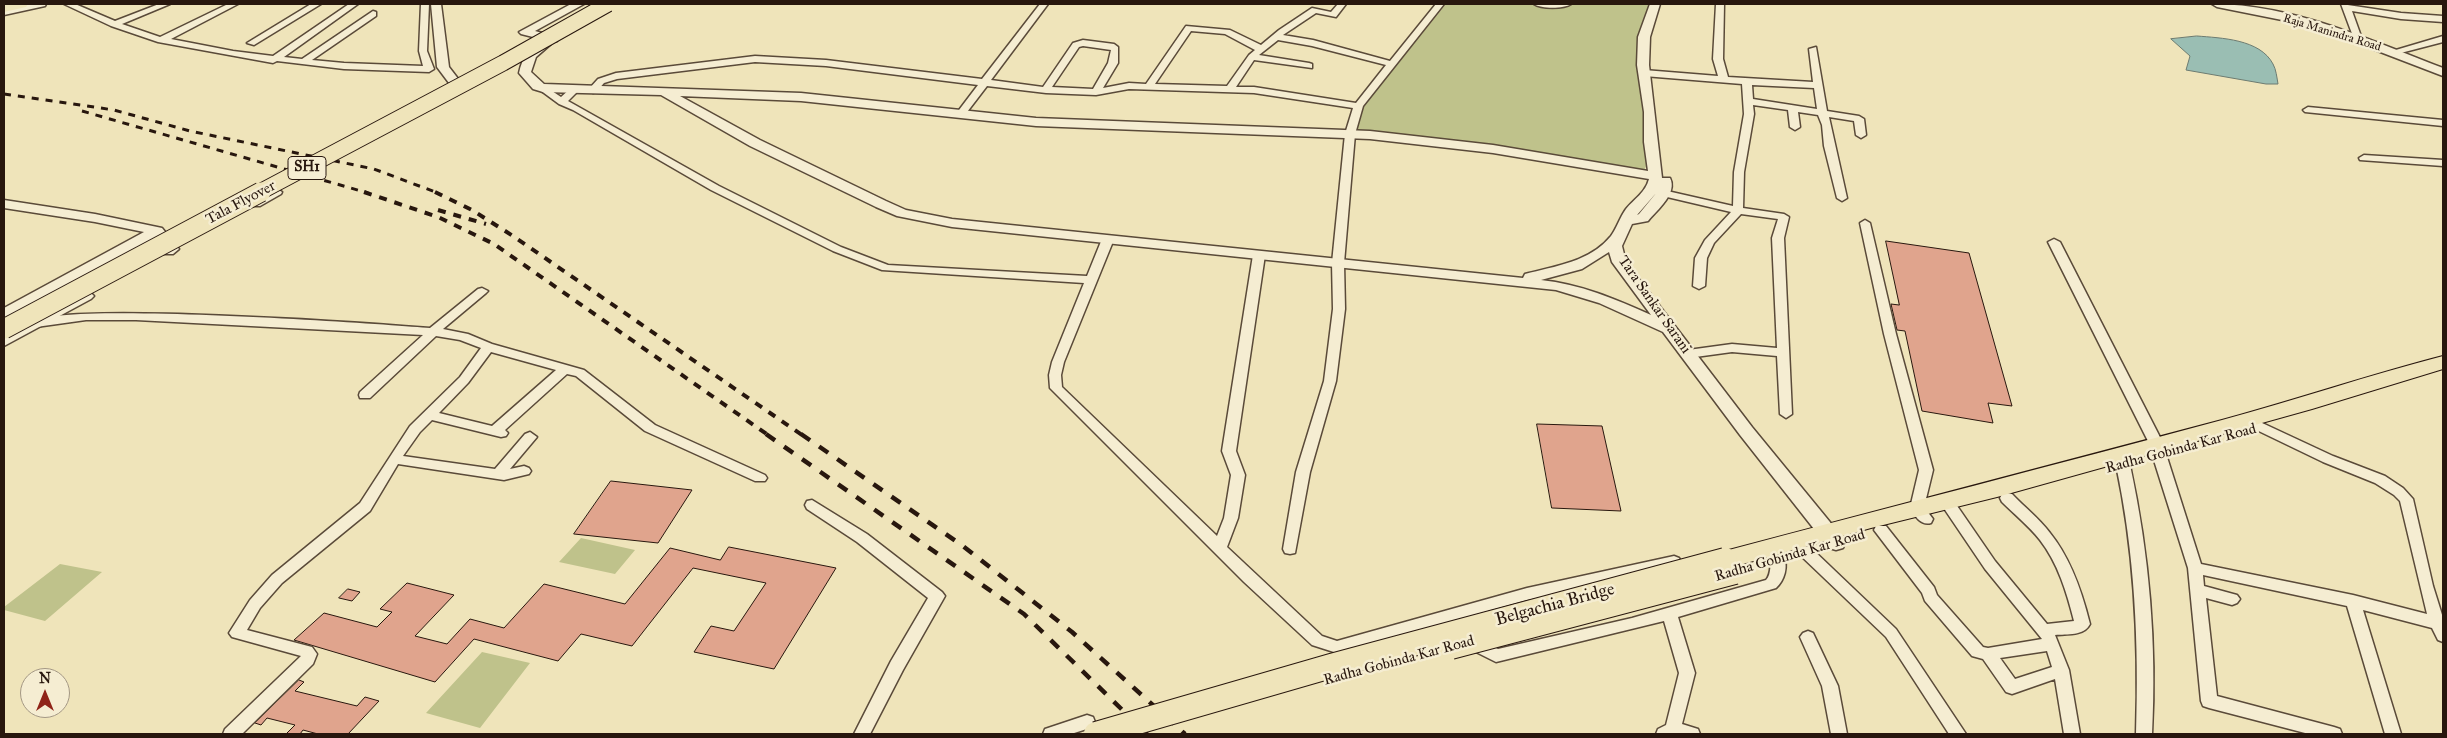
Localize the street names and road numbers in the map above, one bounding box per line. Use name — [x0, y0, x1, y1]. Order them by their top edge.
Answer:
street label: Raja Manindra Road — [2281, 11, 2383, 55]
road number: SH1 — [288, 156, 326, 180]
street label: Tala Flyover — [203, 177, 279, 229]
street label: Tara Sankar Sarani — [1614, 253, 1694, 357]
street label: Radha Gobinda Kar Road — [2104, 420, 2258, 478]
street label: Radha Gobinda Kar Road — [1713, 526, 1867, 586]
street label: Belgachia Bridge — [1493, 579, 1617, 631]
street label: Radha Gobinda Kar Road — [1322, 632, 1476, 690]

